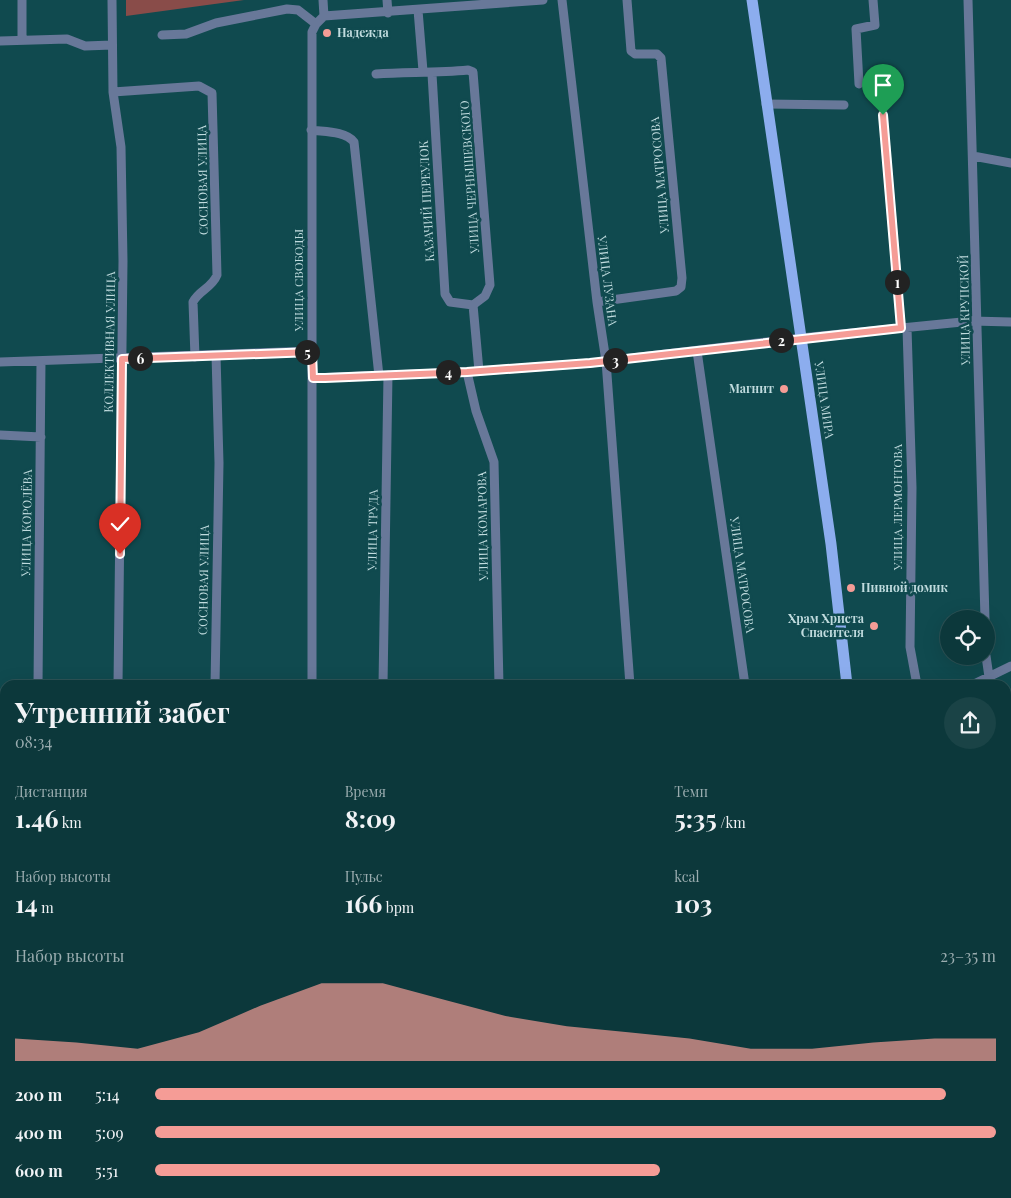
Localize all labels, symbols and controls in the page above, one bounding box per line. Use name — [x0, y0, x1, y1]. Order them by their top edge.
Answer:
place label: Надежда — [337, 24, 389, 40]
marker: Надежда — [321, 27, 333, 39]
pin — [862, 64, 904, 115]
icon: arrive — [869, 71, 897, 99]
street label: УЛИЦА ЧЕРНЫШЕВСКОГО — [456, 100, 482, 255]
street label: УЛИЦА МАТРОСОВА — [646, 116, 672, 235]
street label: СОСНОВАЯ УЛИЦА — [193, 124, 211, 235]
street label: КАЗАЧИЙ ПЕРЕУЛОК — [415, 140, 437, 262]
street label: УЛИЦА СВОБОДЫ — [290, 228, 306, 332]
street label: УЛИЦА ЛУЗАНА — [594, 234, 622, 327]
street label: УЛИЦА КРУПСКОЙ — [955, 255, 973, 366]
pin: 1 — [884, 270, 910, 294]
street label: КОЛЛЕКТИВНАЯ УЛИЦА — [100, 271, 118, 413]
text: 1 — [895, 273, 900, 292]
pin: 2 — [768, 328, 794, 352]
text: 2 — [778, 331, 785, 350]
pin: 5 — [294, 340, 320, 364]
text: 5 — [304, 343, 311, 362]
pin: 6 — [128, 346, 152, 370]
pin: 3 — [602, 348, 628, 372]
text: 6 — [137, 349, 144, 368]
text: 3 — [612, 351, 619, 370]
street label: УЛИЦА МИРА — [811, 359, 838, 440]
pin: 4 — [436, 360, 460, 384]
text: 4 — [445, 363, 452, 382]
place label: Магнит — [729, 380, 774, 396]
marker: Магнит — [778, 383, 790, 395]
street label: УЛИЦА ЛЕРМОНТОВА — [889, 443, 905, 571]
street label: УЛИЦА КОРОЛЁВА — [17, 469, 35, 578]
street label: УЛИЦА КОМАРОВА — [473, 471, 491, 582]
street label: УЛИЦА ТРУДА — [363, 489, 381, 572]
pin — [99, 503, 141, 554]
icon: check — [106, 510, 134, 538]
street label: УЛИЦА МАТРОСОВА — [727, 515, 759, 634]
street label: СОСНОВАЯ УЛИЦА — [194, 524, 212, 635]
place label: Пивной домик — [861, 579, 948, 595]
marker: Пивной домик — [845, 582, 857, 594]
place label: Храм Христа Спасителя — [788, 610, 865, 640]
map controls — [940, 610, 995, 665]
button: locate — [940, 610, 995, 665]
marker: Храм Христа Спасителя — [868, 620, 880, 632]
text: Утренний забег — [15, 693, 230, 730]
button: share — [944, 697, 996, 749]
text: 08:34 — [15, 731, 52, 752]
text: Дистанция — [15, 782, 88, 801]
text: Время — [345, 782, 386, 801]
text: Темп — [674, 782, 708, 801]
text: 1.46 — [15, 801, 59, 834]
text: 8:09 — [345, 801, 396, 834]
text: 5:35 — [674, 801, 717, 834]
text: km — [59, 813, 82, 832]
text: /km — [717, 813, 746, 832]
text: Набор высоты — [15, 867, 111, 886]
text: Пульс — [345, 867, 383, 886]
text: kcal — [674, 867, 699, 886]
text: 14 — [15, 886, 38, 919]
text: 166 — [345, 886, 382, 919]
text: 103 — [674, 886, 712, 919]
text: m — [38, 898, 54, 917]
text: bpm — [382, 898, 414, 917]
text: Набор высоты — [15, 945, 124, 966]
text: 23–35 m — [940, 945, 996, 966]
text: 200 m — [15, 1084, 62, 1105]
text: 5:14 — [95, 1084, 120, 1105]
text: 400 m — [15, 1122, 62, 1143]
text: 5:09 — [95, 1122, 124, 1143]
text: 600 m — [15, 1160, 63, 1181]
text: 5:51 — [95, 1160, 118, 1181]

